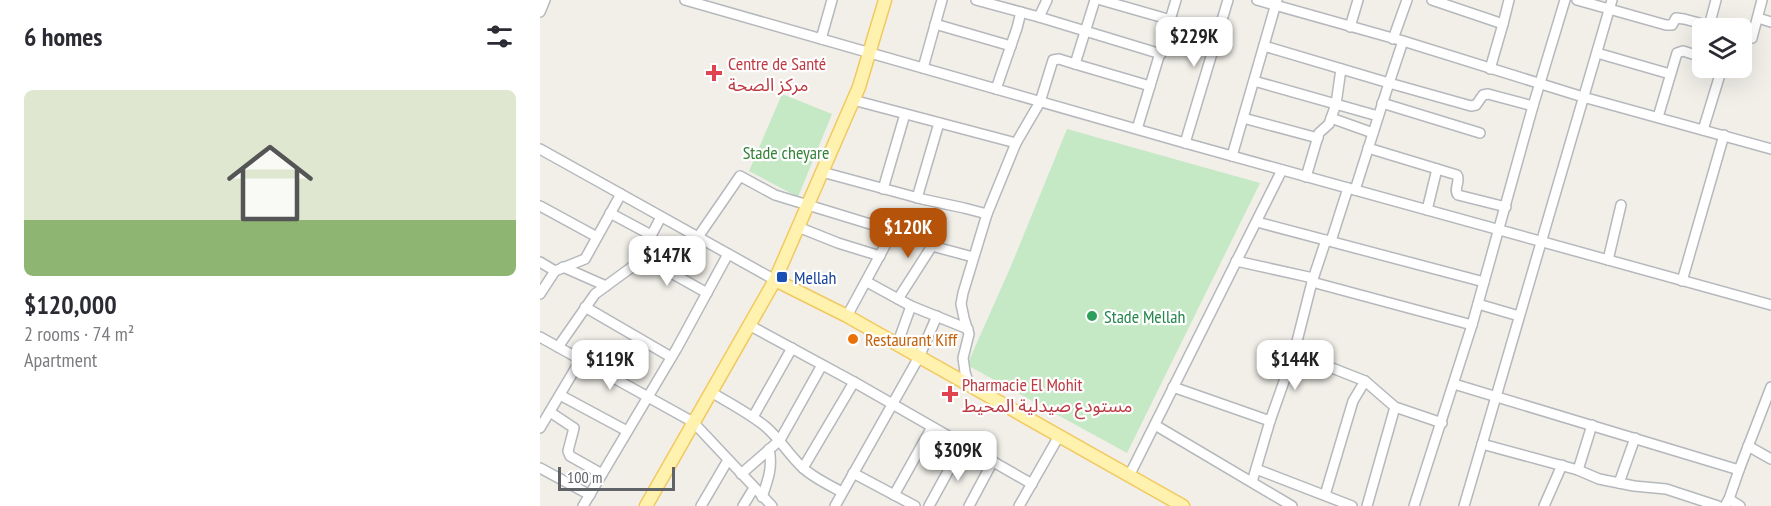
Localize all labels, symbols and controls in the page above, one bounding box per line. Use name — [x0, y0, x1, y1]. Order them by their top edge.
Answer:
pin: $229K — [1152, 17, 1236, 68]
map controls — [1692, 18, 1752, 78]
button: layers — [1692, 18, 1752, 78]
text: 6 homes — [24, 20, 102, 53]
icon: filters — [483, 20, 516, 53]
text: $229K — [1170, 23, 1218, 49]
place label: Centre de Santé مركز الصحة — [728, 52, 826, 96]
marker: Centre de Santé مركز الصحة — [705, 64, 723, 82]
icon: home — [216, 129, 324, 237]
park label: Stade cheyare — [743, 141, 829, 164]
pin: $120K — [866, 208, 950, 259]
text: $120K — [884, 214, 932, 240]
pin: $147K — [625, 236, 709, 287]
text: $147K — [643, 242, 691, 268]
place label: Mellah — [794, 266, 836, 289]
marker: Mellah — [775, 270, 789, 284]
text: $120,000 — [24, 288, 117, 321]
place label: Stade Mellah — [1104, 305, 1185, 328]
marker: Stade Mellah — [1085, 309, 1099, 323]
text: 2 rooms · 74 m² — [24, 321, 134, 347]
place label: Restaurant Kiff — [865, 328, 959, 351]
marker: Restaurant Kiff — [846, 332, 860, 346]
pin: $119K — [568, 340, 652, 391]
pin: $144K — [1253, 340, 1337, 391]
text: $119K — [586, 346, 634, 372]
text: $144K — [1271, 346, 1319, 372]
text: Apartment — [24, 347, 97, 373]
place label: Pharmacie El Mohit مستودع صيدلية المحيط — [962, 373, 1133, 420]
marker: Pharmacie El Mohit مستودع صيدلية المحيط — [943, 387, 957, 401]
pin: $309K — [916, 431, 1000, 482]
text: $309K — [934, 437, 982, 463]
scale bar — [558, 464, 675, 492]
text: 100 m — [567, 467, 602, 487]

